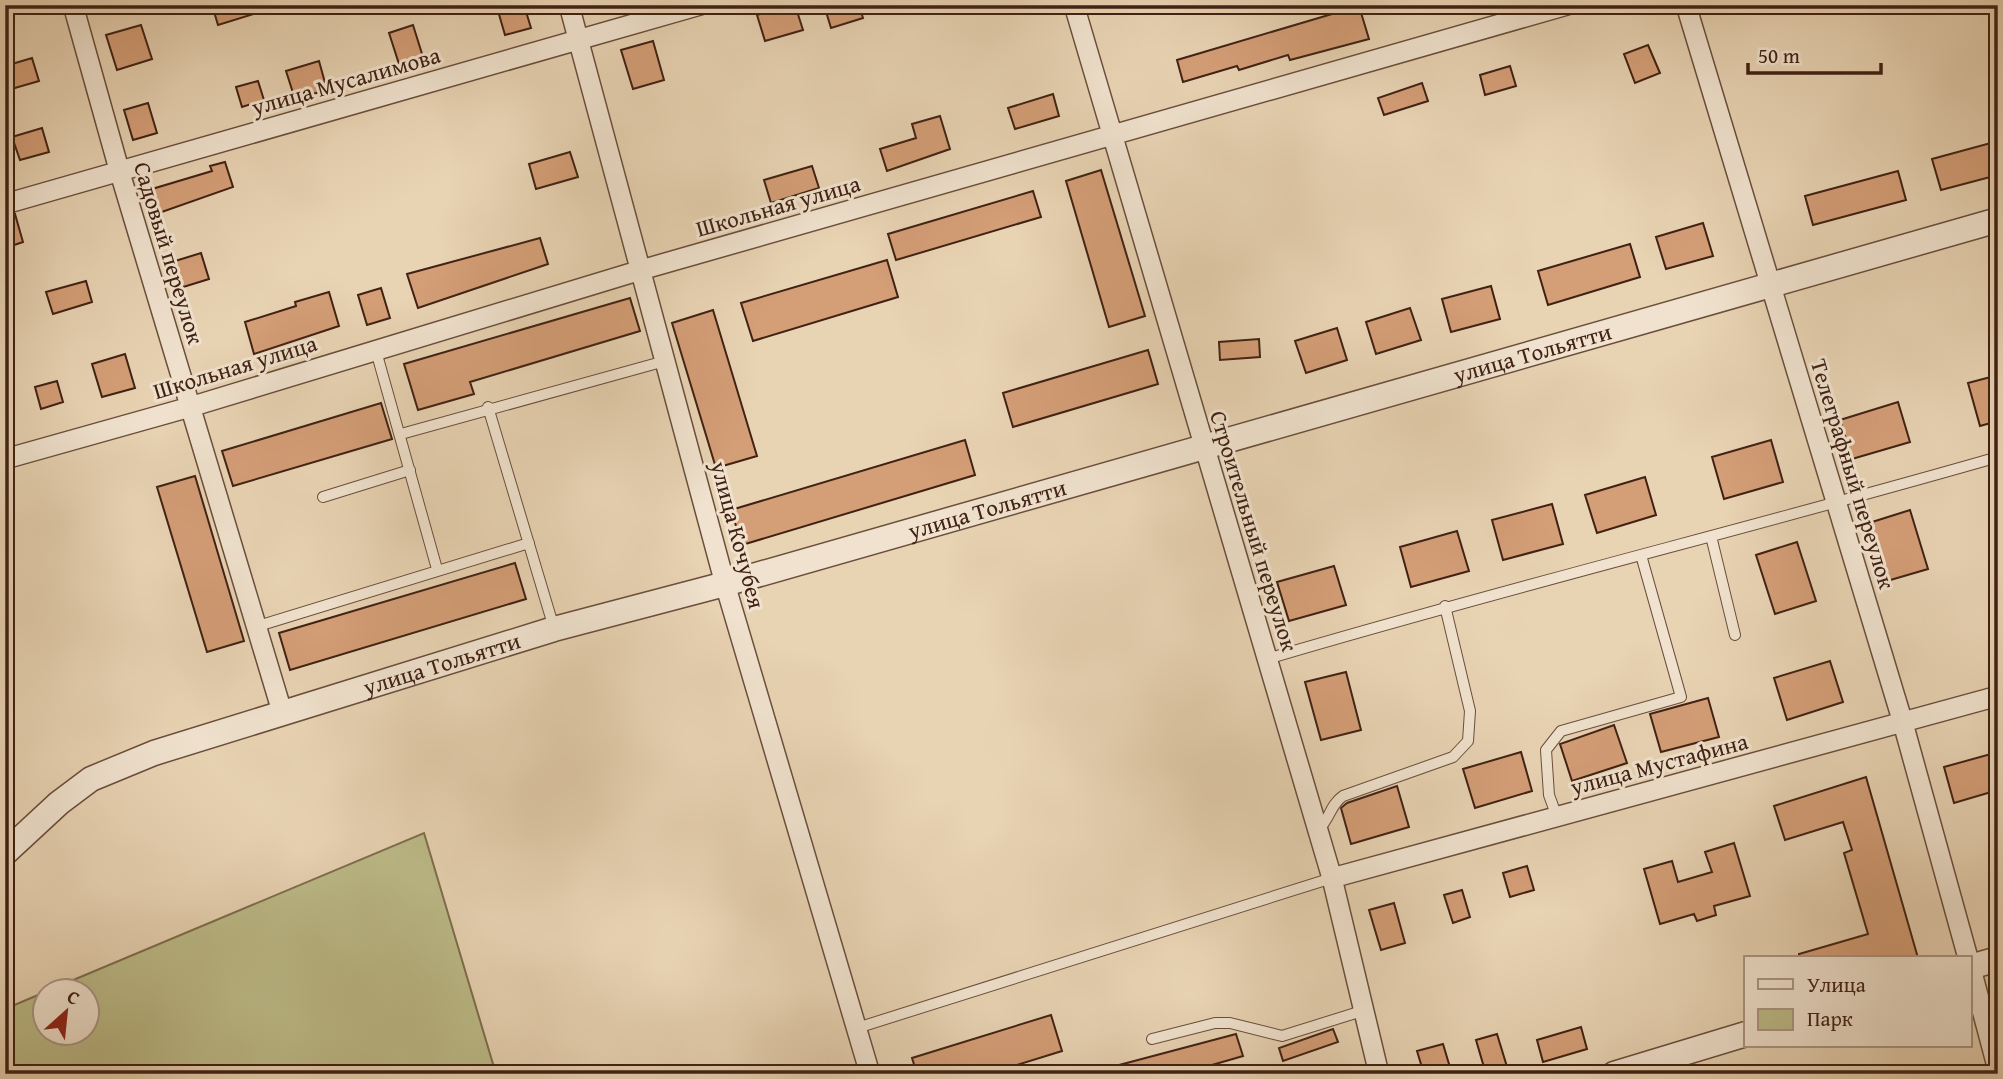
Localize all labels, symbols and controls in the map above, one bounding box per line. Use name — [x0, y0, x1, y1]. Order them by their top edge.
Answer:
scale bar — [1748, 32, 1881, 76]
street label: улица Мусалимова — [247, 38, 444, 123]
text: 50 m — [1758, 40, 1800, 71]
street label: Садовый переулок — [126, 158, 213, 348]
street label: Школьная улица — [692, 166, 864, 245]
street label: улица Тольятти — [1448, 314, 1615, 391]
street label: Школьная улица — [149, 326, 321, 407]
street label: Телеграфный переулок — [1803, 355, 1904, 593]
street label: Строительный переулок — [1202, 406, 1307, 655]
street label: улица Кочубея — [703, 457, 774, 613]
street label: улица Тольятти — [903, 470, 1070, 547]
street label: улица Тольятти — [358, 623, 525, 704]
street label: улица Мустафина — [1565, 724, 1751, 803]
legend — [1744, 956, 1972, 1048]
text: Улица — [1807, 969, 1866, 1000]
north arrow — [32, 978, 102, 1048]
text: С — [63, 982, 85, 1012]
text: Парк — [1807, 1003, 1853, 1034]

